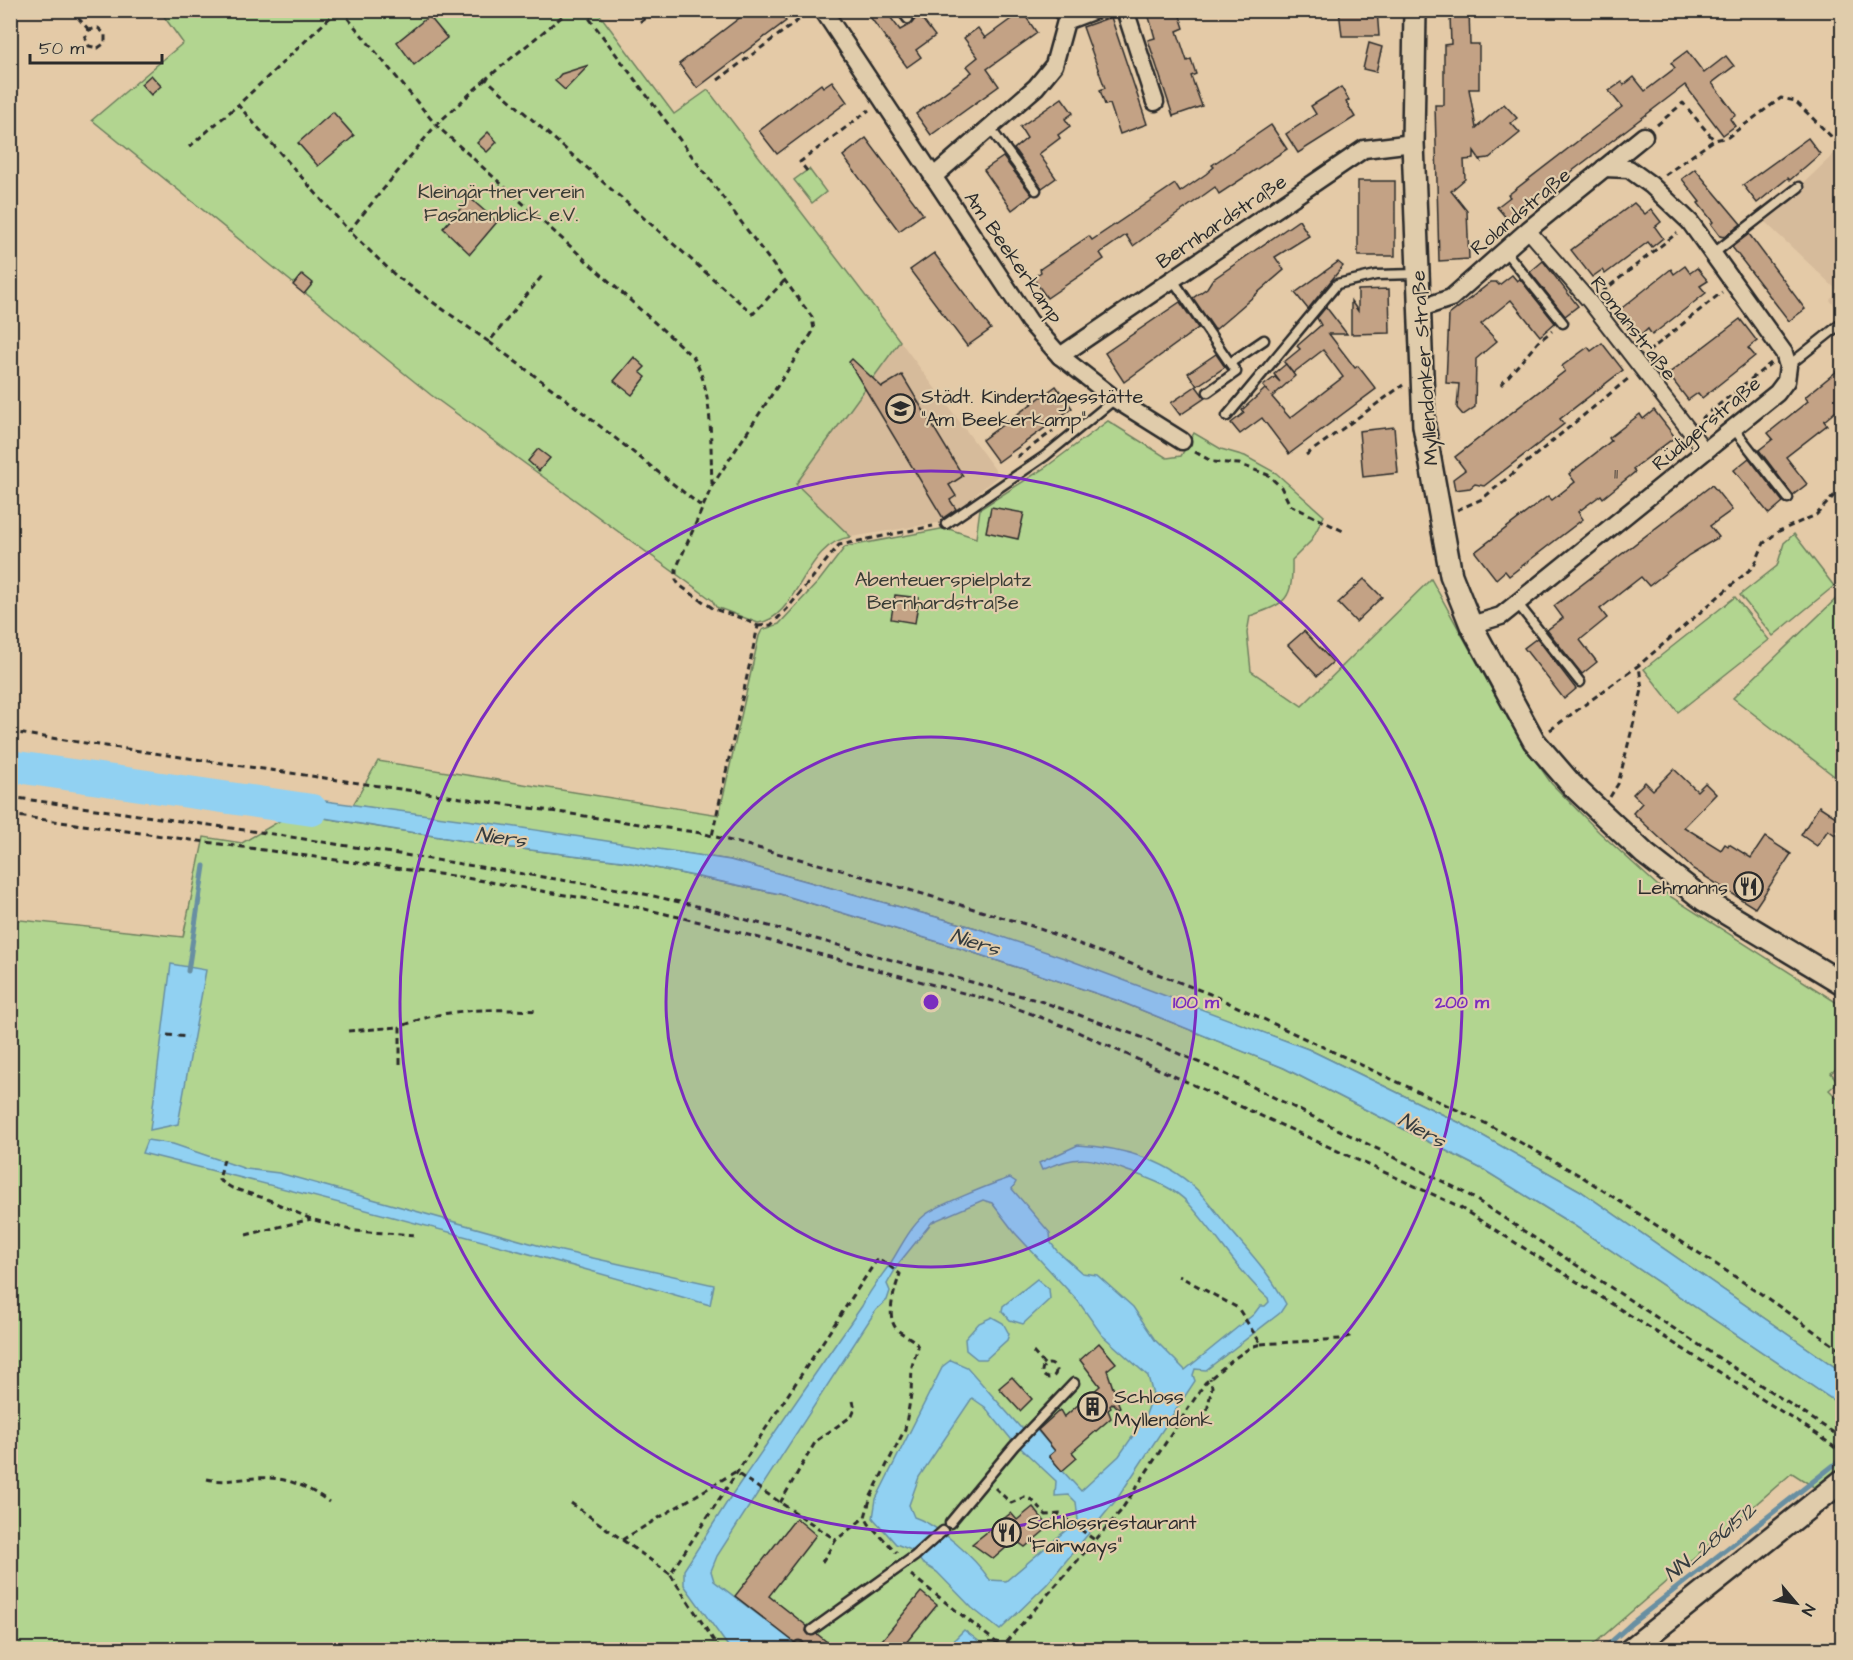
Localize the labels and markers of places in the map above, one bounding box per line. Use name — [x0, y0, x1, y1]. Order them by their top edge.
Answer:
place label: Städt. Kindertagesstätte "Am Beekerkamp" — [921, 383, 1143, 434]
school or university icon: Städt. Kindertagesstätte "Am Beekerkamp" — [884, 392, 916, 424]
restaurant icon: Lehmanns — [1733, 871, 1765, 903]
place label: Lehmanns — [1638, 874, 1728, 902]
centre of rings — [921, 992, 941, 1012]
place label: Schloss Myllendonk — [1114, 1383, 1212, 1435]
building icon: Schloss Myllendonk — [1077, 1391, 1109, 1423]
place label: Schlossrestaurant "Fairways" — [1027, 1509, 1197, 1561]
restaurant icon: Schlossrestaurant "Fairways" — [990, 1517, 1022, 1549]

